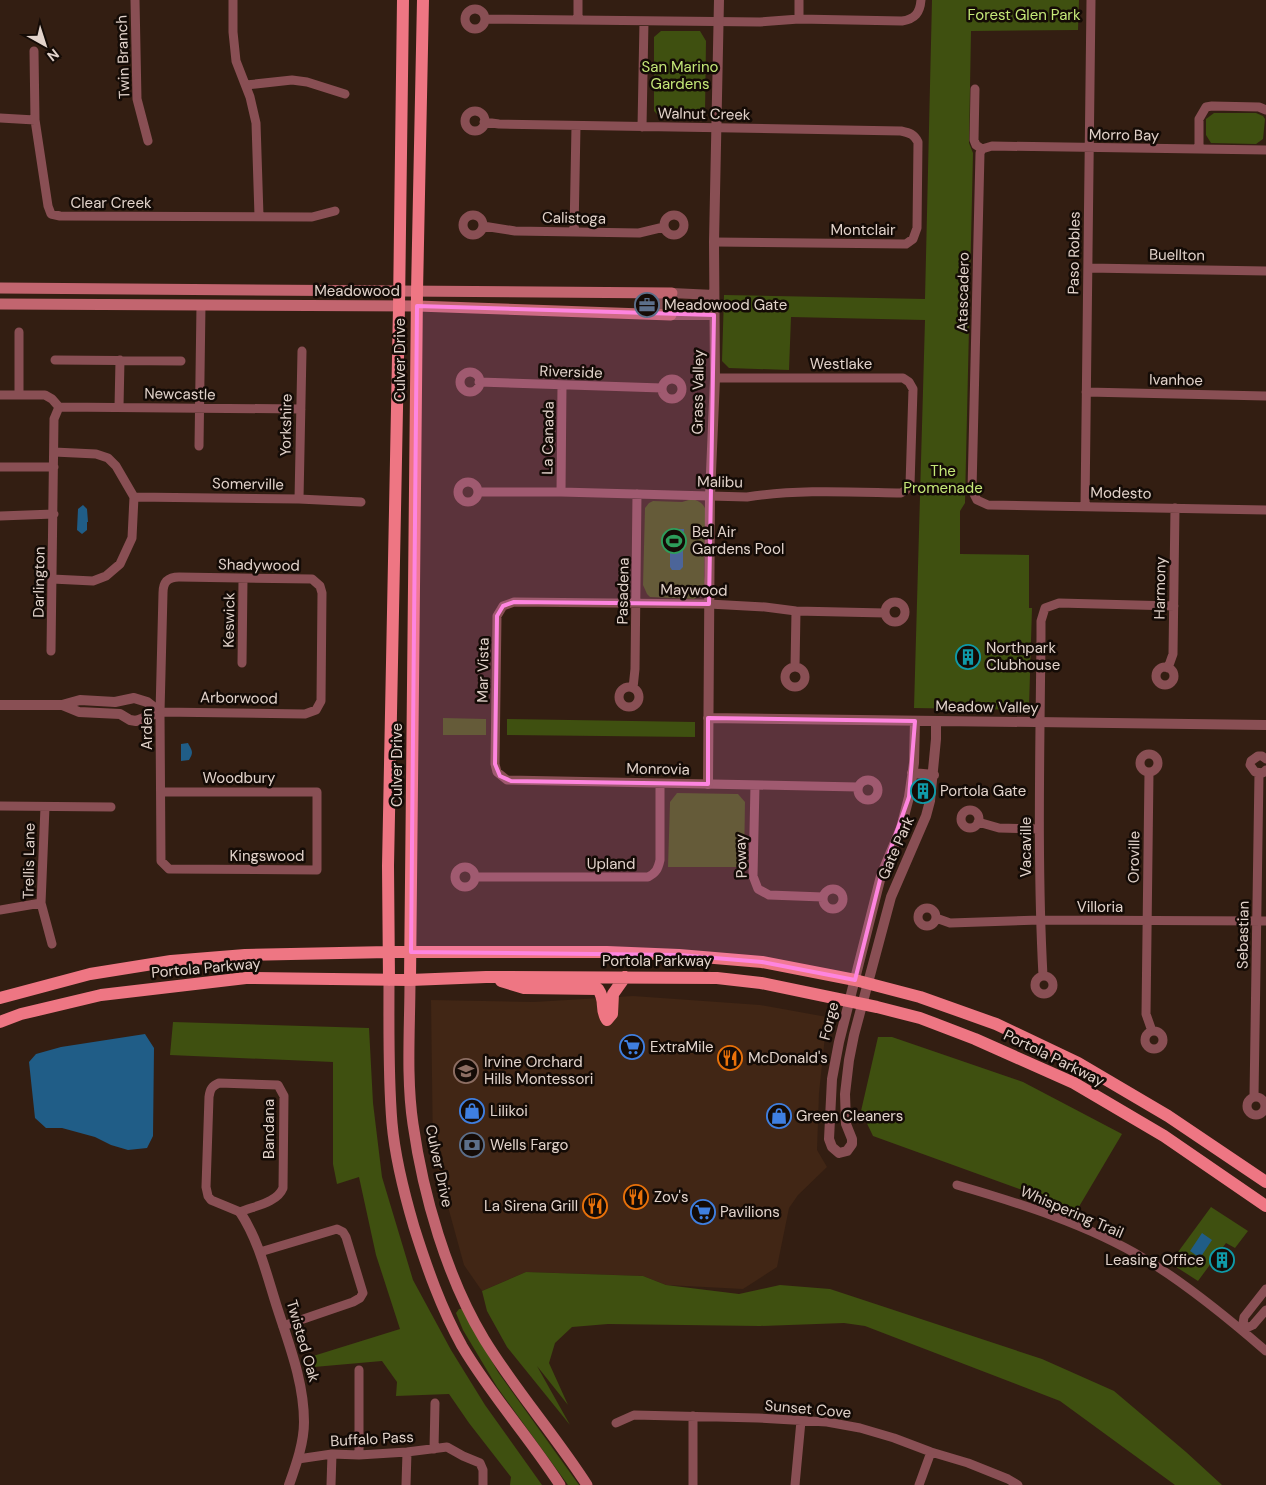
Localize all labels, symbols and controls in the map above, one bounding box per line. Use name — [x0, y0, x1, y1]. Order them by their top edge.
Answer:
park label: Forest Glen Park — [968, 5, 1081, 25]
street label: Twin Branch — [112, 15, 134, 99]
north arrow — [20, 20, 70, 70]
text: N — [44, 45, 63, 65]
park label: San Marino Gardens — [642, 57, 719, 94]
street label: Walnut Creek — [657, 103, 751, 125]
street label: Morro Bay — [1089, 124, 1160, 146]
street label: Clear Creek — [71, 193, 152, 213]
street label: Calistoga — [542, 207, 606, 229]
street label: Paso Robles — [1063, 211, 1085, 295]
street label: Montclair — [830, 220, 896, 240]
street label: Buellton — [1149, 245, 1205, 265]
street label: Atascadero — [952, 252, 974, 332]
street label: Meadowood — [314, 281, 400, 301]
office icon: Meadowood Gate — [634, 292, 660, 318]
place label: Meadowood Gate — [664, 295, 787, 315]
street label: Culver Drive — [390, 318, 410, 402]
street label: Grass Valley — [687, 349, 709, 435]
street label: Westlake — [810, 354, 872, 374]
street label: Riverside — [539, 361, 603, 383]
street label: Ivanhoe — [1149, 370, 1203, 390]
street label: Newcastle — [144, 383, 216, 405]
street label: Yorkshire — [275, 394, 297, 456]
street label: La Canada — [537, 401, 559, 475]
park label: The Promenade — [903, 461, 983, 498]
street label: Malibu — [697, 472, 743, 492]
street label: Somerville — [212, 473, 284, 495]
street label: Modesto — [1090, 482, 1152, 504]
place label: Bel Air Gardens Pool — [692, 522, 784, 559]
sports icon: Bel Air Gardens Pool — [661, 528, 687, 554]
street label: Darlington — [28, 546, 50, 618]
street label: Shadywood — [218, 554, 300, 576]
street label: Harmony — [1149, 556, 1171, 620]
street label: Pasadena — [612, 557, 634, 625]
street label: Maywood — [660, 579, 728, 601]
street label: Keswick — [219, 592, 239, 648]
street label: Mar Vista — [472, 637, 494, 703]
place label: Northpark Clubhouse — [986, 638, 1060, 675]
building icon: Northpark Clubhouse — [955, 644, 981, 670]
street label: Arborwood — [200, 687, 278, 709]
street label: Meadow Valley — [935, 696, 1039, 718]
street label: Arden — [137, 708, 157, 750]
street label: Culver Drive — [387, 723, 407, 807]
street label: Monrovia — [626, 758, 690, 780]
street label: Woodbury — [203, 768, 276, 788]
building icon: Portola Gate — [910, 778, 936, 804]
place label: Portola Gate — [940, 781, 1026, 801]
street label: Gate Park — [873, 813, 919, 883]
street label: Vacaville — [1016, 817, 1036, 877]
street label: Trellis Lane — [18, 823, 40, 899]
street label: Oroville — [1124, 831, 1144, 883]
street label: Poway — [730, 833, 752, 878]
street label: Kingswood — [230, 846, 304, 866]
street label: Upland — [587, 854, 635, 874]
street label: Villoria — [1077, 897, 1123, 917]
street label: Sebastian — [1232, 901, 1254, 969]
street label: Portola Parkway — [602, 951, 713, 971]
street label: Portola Parkway — [150, 953, 262, 983]
street label: Forge — [815, 1000, 843, 1042]
street label: Portola Parkway — [1000, 1025, 1108, 1091]
supermarket icon: ExtraMile — [619, 1034, 645, 1060]
place label: ExtraMile — [650, 1037, 714, 1057]
restaurant icon: McDonald's — [717, 1045, 743, 1071]
place label: McDonald's — [748, 1048, 828, 1068]
place label: Irvine Orchard Hills Montessori — [484, 1052, 593, 1089]
school or university icon: Irvine Orchard Hills Montessori — [453, 1058, 479, 1084]
shop icon: Lilikoi — [459, 1098, 485, 1124]
street label: Bandana — [259, 1099, 279, 1159]
place label: Lilikoi — [490, 1101, 528, 1121]
shop icon: Green Cleaners — [766, 1103, 792, 1129]
place label: Green Cleaners — [796, 1106, 903, 1126]
street label: Culver Drive — [421, 1123, 457, 1209]
bank icon: Wells Fargo — [459, 1132, 485, 1158]
place label: Wells Fargo — [490, 1135, 569, 1155]
street label: Whispering Trail — [1017, 1181, 1127, 1243]
restaurant icon: Zov's — [623, 1184, 649, 1210]
place label: Zov's — [654, 1187, 688, 1207]
restaurant icon: La Sirena Grill — [582, 1193, 608, 1219]
place label: La Sirena Grill — [484, 1196, 578, 1216]
supermarket icon: Pavilions — [690, 1199, 716, 1225]
place label: Pavilions — [720, 1202, 780, 1222]
building icon: Leasing Office — [1209, 1247, 1235, 1273]
place label: Leasing Office — [1105, 1250, 1204, 1270]
street label: Twisted Oak — [282, 1297, 324, 1385]
street label: Sunset Cove — [764, 1395, 852, 1423]
street label: Buffalo Pass — [330, 1427, 414, 1451]

